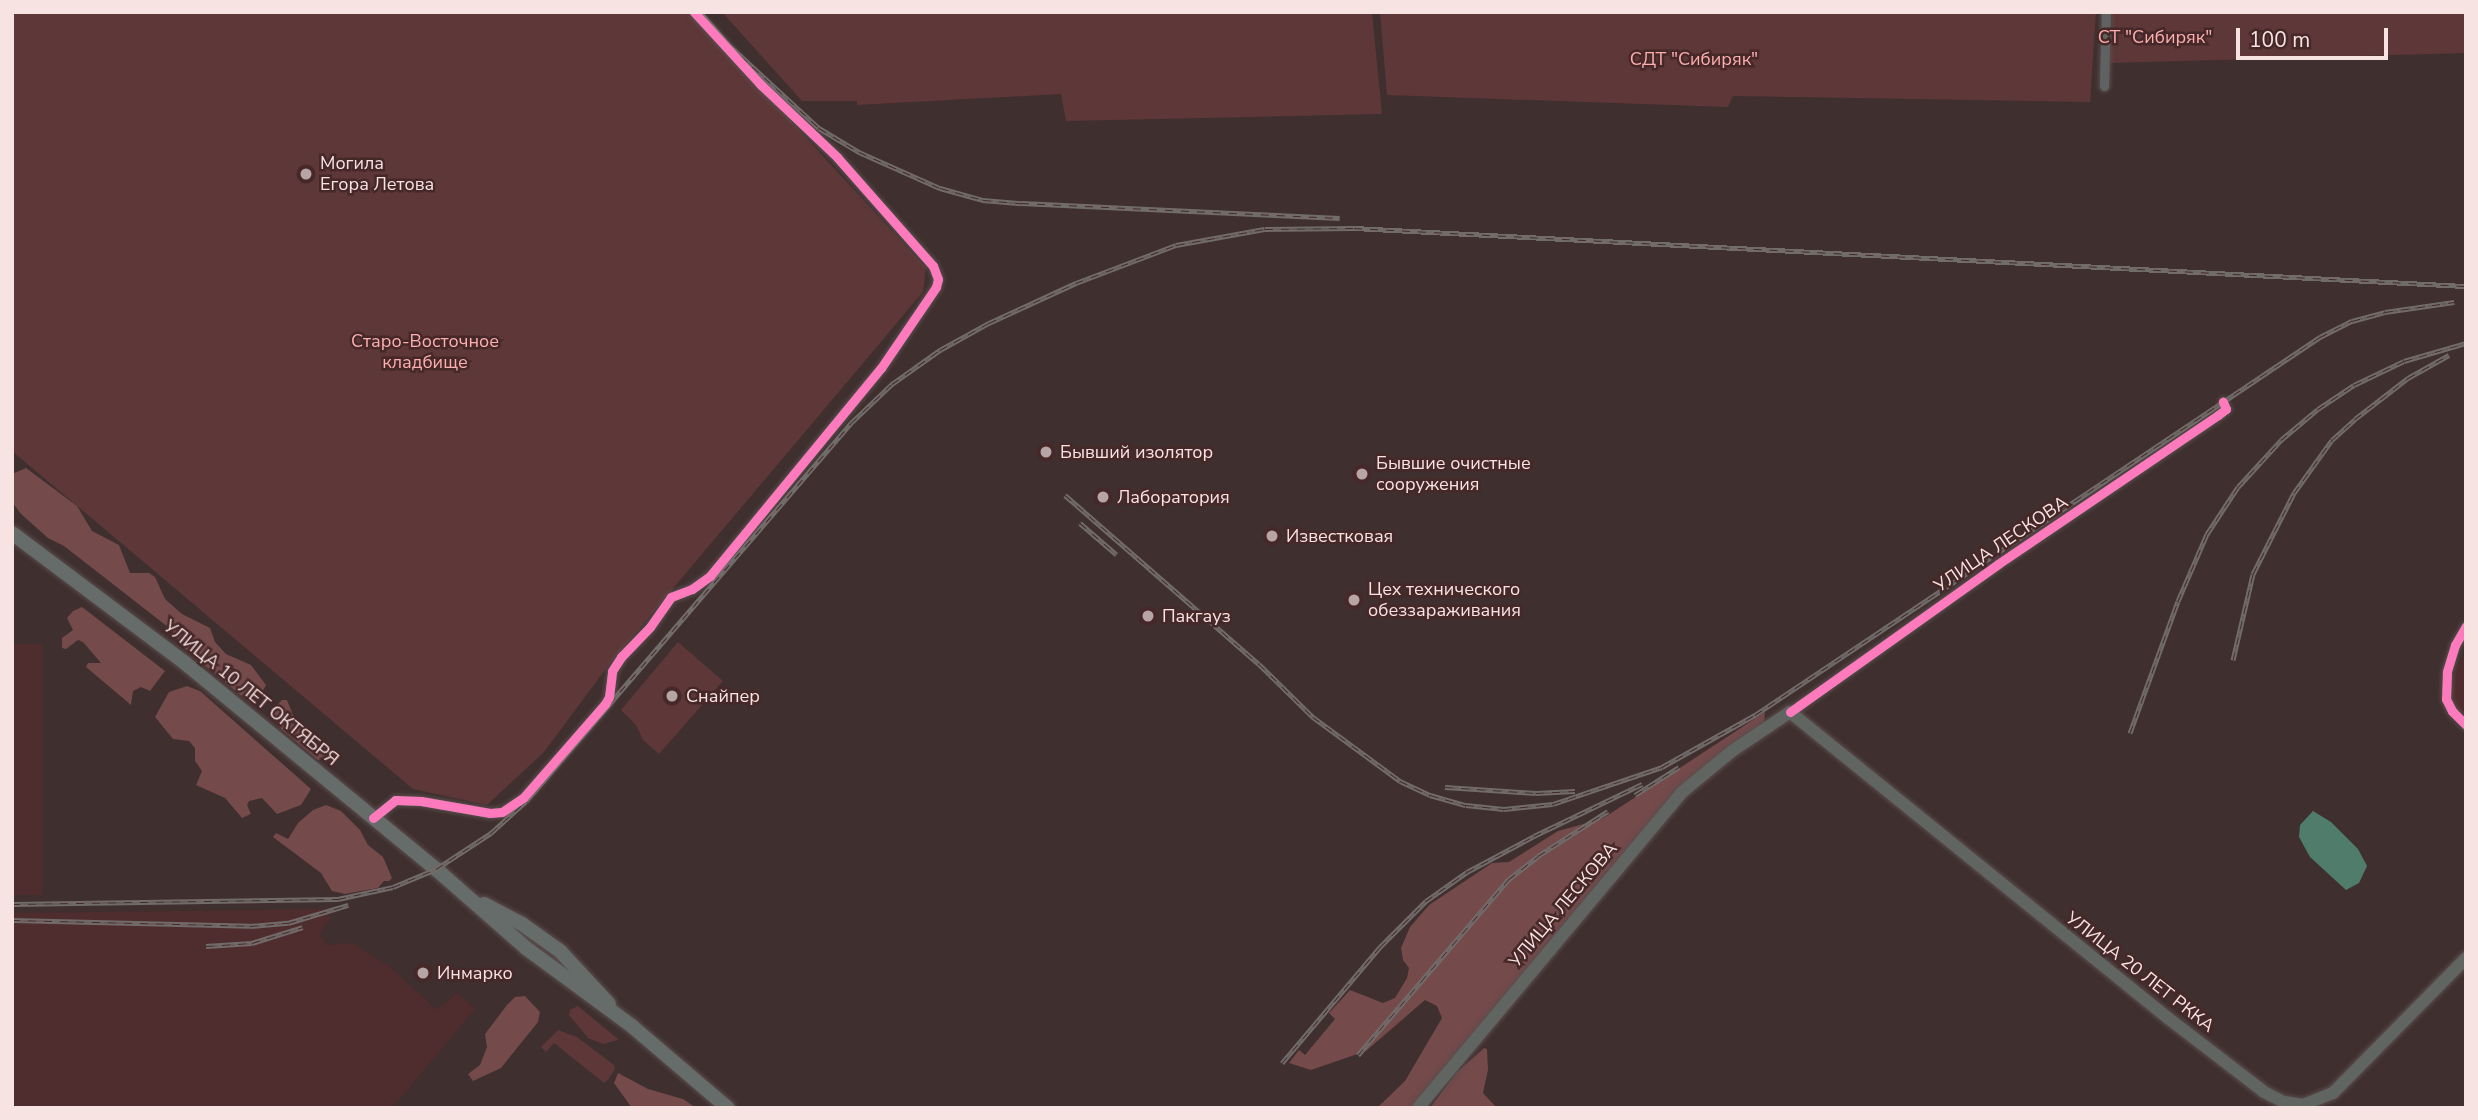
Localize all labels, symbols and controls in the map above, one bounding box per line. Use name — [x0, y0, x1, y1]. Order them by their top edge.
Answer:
scale bar — [2240, 14, 2392, 58]
park label: СТ "Сибиряк" — [2098, 26, 2212, 48]
text: 100 m — [2249, 26, 2310, 54]
park label: СДТ "Сибиряк" — [1630, 48, 1758, 70]
place label: Могила Егора Летова — [320, 153, 434, 196]
marker: Могила Егора Летова — [298, 166, 314, 182]
park label: Старо-Восточное кладбище — [351, 331, 499, 374]
place label: Бывший изолятор — [1060, 441, 1213, 463]
marker: Бывший изолятор — [1038, 444, 1054, 460]
place label: Бывшие очистные сооружения — [1376, 453, 1531, 496]
marker: Бывшие очистные сооружения — [1354, 466, 1370, 482]
place label: Лаборатория — [1117, 486, 1230, 508]
marker: Лаборатория — [1095, 489, 1111, 505]
street label: УЛИЦА ЛЕСКОВА — [1930, 491, 2072, 597]
place label: Известковая — [1286, 525, 1393, 547]
marker: Известковая — [1264, 528, 1280, 544]
place label: Цех технического обеззараживания — [1368, 579, 1521, 622]
marker: Цех технического обеззараживания — [1346, 592, 1362, 608]
place label: Пакгауз — [1162, 605, 1231, 627]
marker: Пакгауз — [1140, 608, 1156, 624]
street label: УЛИЦА 10 ЛЕТ ОКТЯБРЯ — [159, 616, 343, 770]
place label: Снайпер — [686, 685, 760, 707]
marker: Снайпер — [664, 688, 680, 704]
street label: УЛИЦА ЛЕСКОВА — [1504, 838, 1622, 972]
street label: УЛИЦА 20 ЛЕТ РККА — [2061, 907, 2219, 1037]
place label: Инмарко — [437, 962, 513, 984]
marker: Инмарко — [415, 965, 431, 981]

